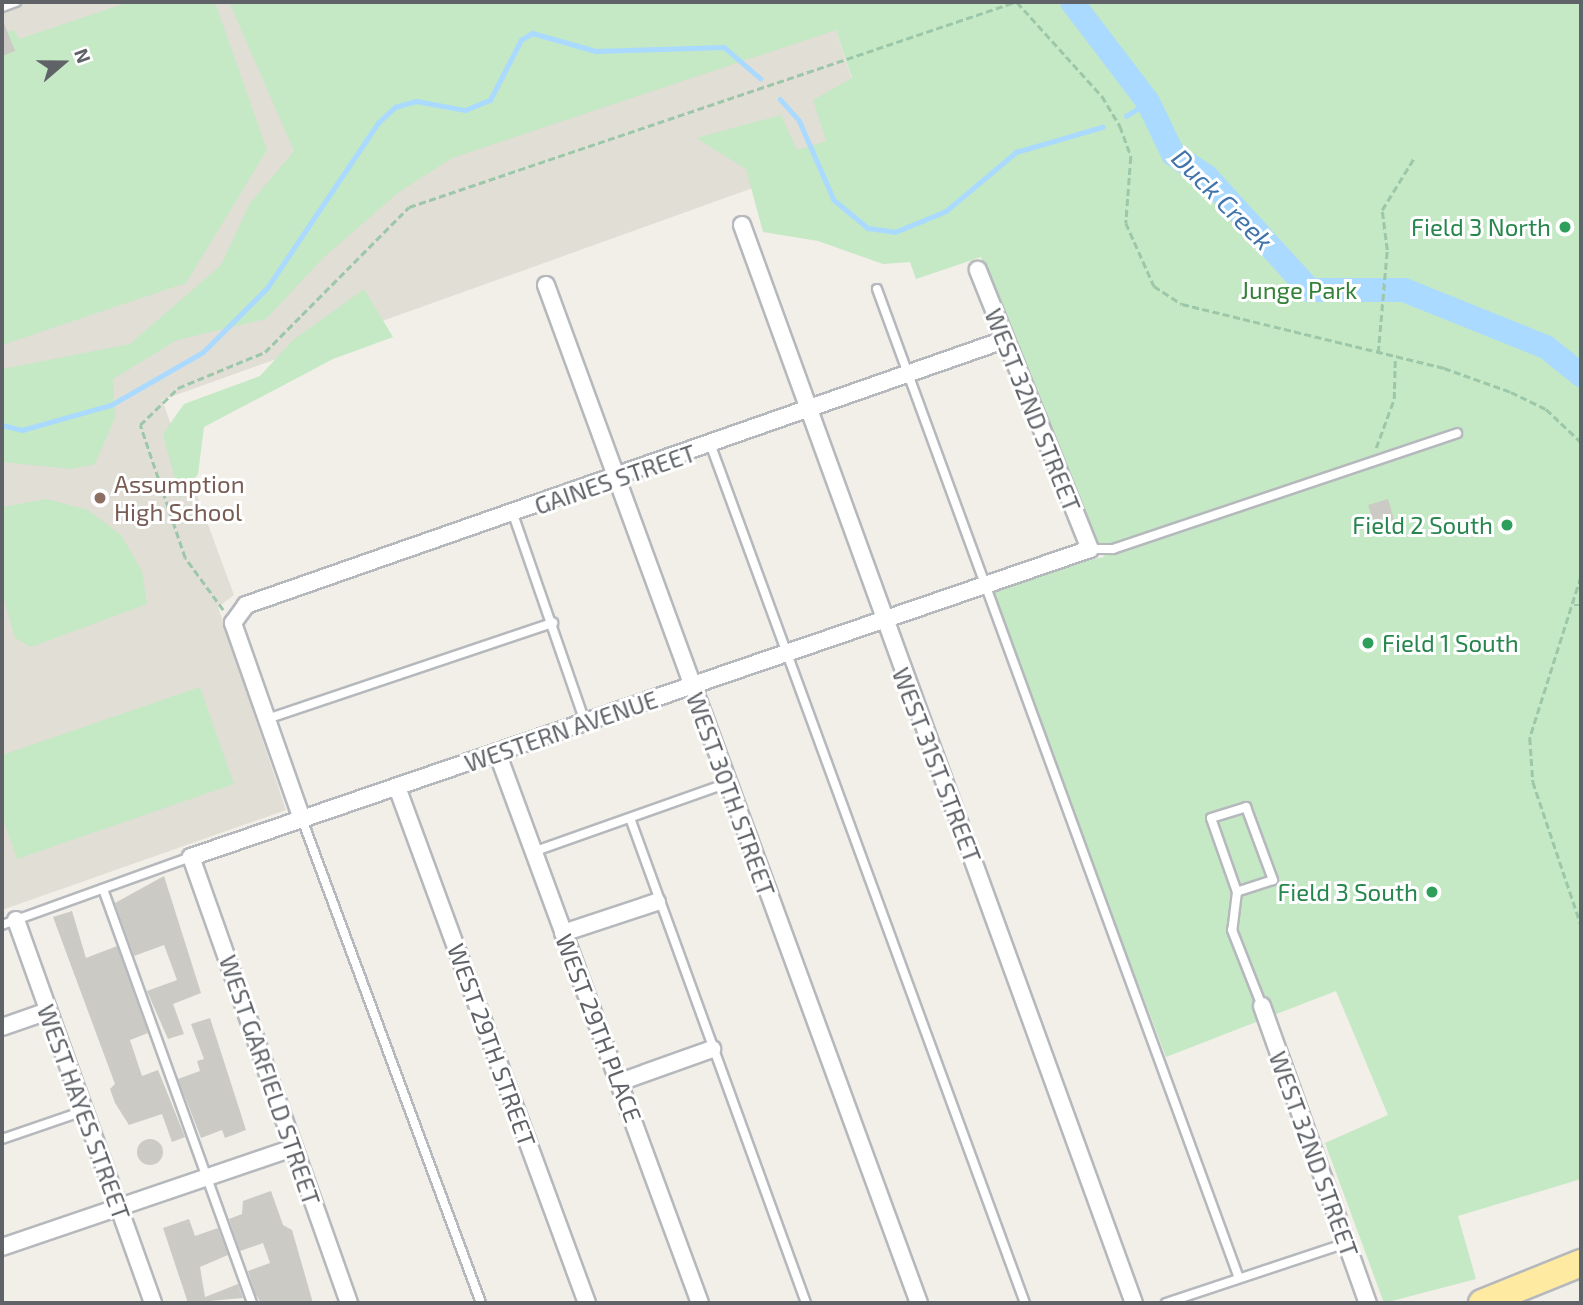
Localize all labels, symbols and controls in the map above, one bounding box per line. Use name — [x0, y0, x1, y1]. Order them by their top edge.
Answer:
north arrow — [28, 28, 98, 98]
text: N — [70, 45, 96, 66]
water label: Duck Creek — [1166, 142, 1280, 256]
place label: Field 3 North — [1411, 213, 1551, 241]
marker: Field 3 North — [1557, 219, 1573, 235]
park label: Junge Park — [1241, 276, 1357, 304]
street label: WEST 32ND STREET — [979, 304, 1087, 516]
street label: GAINES STREET — [531, 438, 699, 520]
place label: Assumption High School — [114, 470, 245, 526]
marker: Assumption High School — [92, 490, 108, 506]
place label: Field 2 South — [1352, 511, 1493, 539]
marker: Field 2 South — [1499, 517, 1515, 533]
place label: Field 1 South — [1382, 629, 1519, 657]
marker: Field 1 South — [1360, 635, 1376, 651]
street label: WEST 31ST STREET — [886, 663, 988, 867]
street label: WESTERN AVENUE — [461, 684, 661, 778]
street label: WEST 30TH STREET — [681, 688, 781, 900]
place label: Field 3 South — [1277, 878, 1418, 906]
marker: Field 3 South — [1424, 884, 1440, 900]
street label: WEST 29TH PLACE — [550, 930, 648, 1126]
street label: WEST 29TH STREET — [442, 939, 542, 1151]
street label: WEST GARFIELD STREET — [214, 951, 326, 1209]
street label: WEST HAYES STREET — [32, 1000, 136, 1224]
street label: WEST 32ND STREET — [1263, 1047, 1365, 1261]

